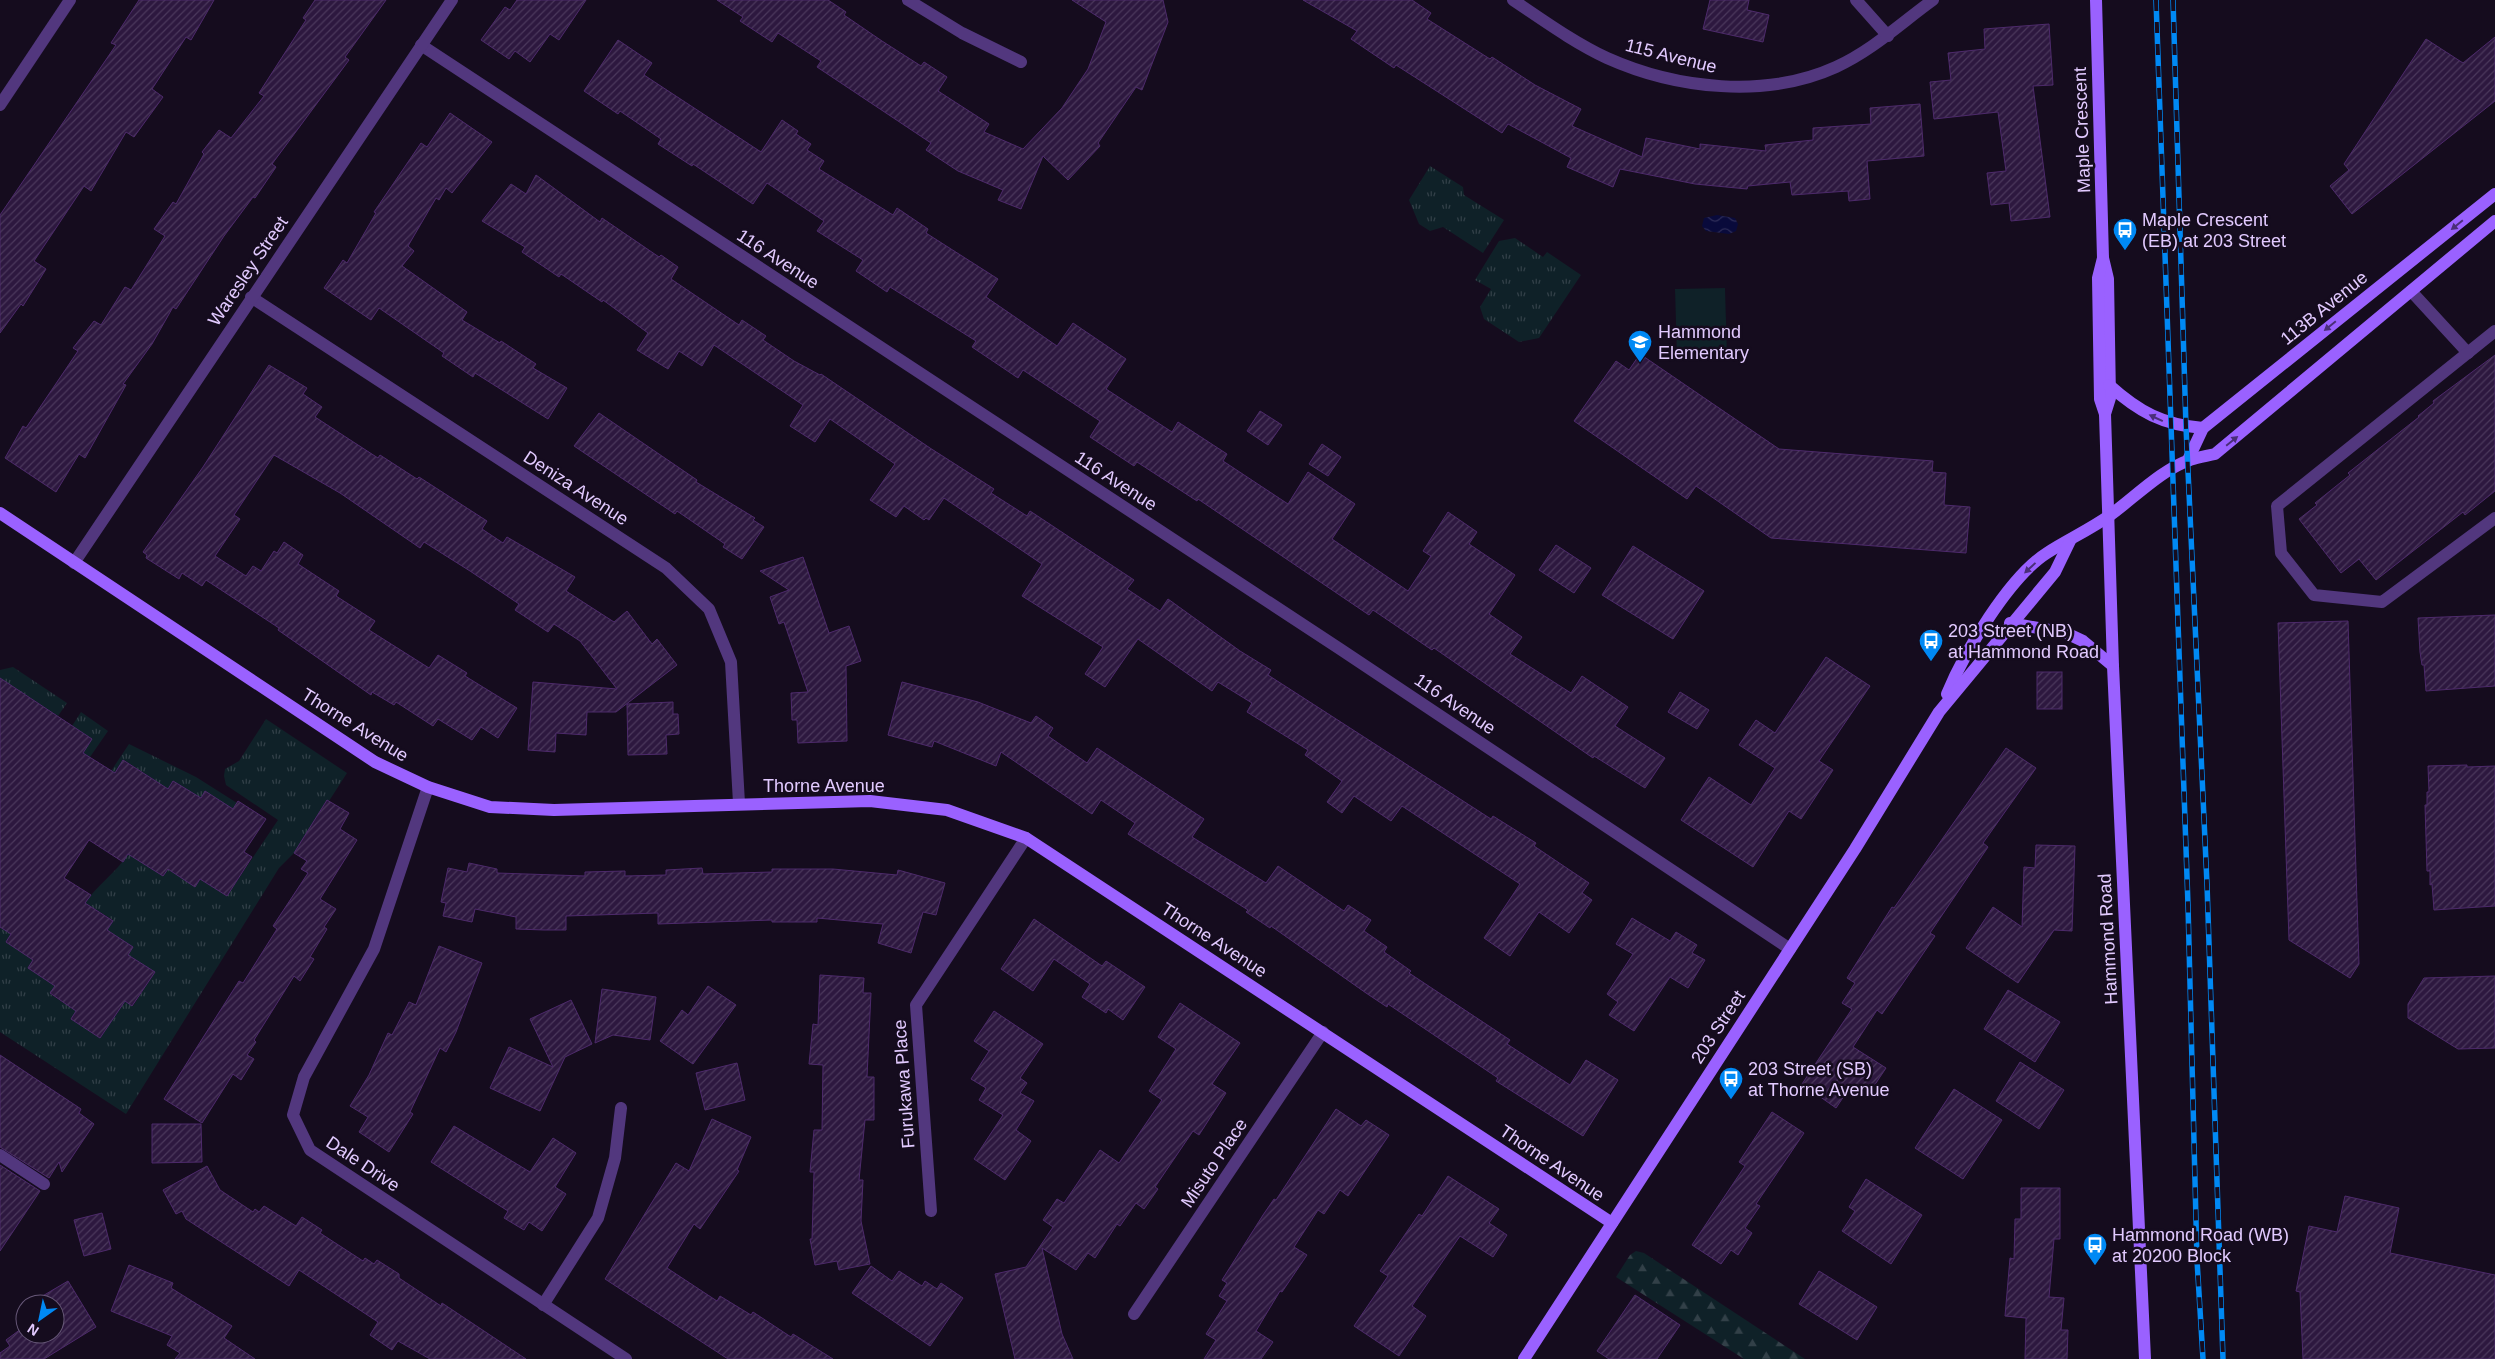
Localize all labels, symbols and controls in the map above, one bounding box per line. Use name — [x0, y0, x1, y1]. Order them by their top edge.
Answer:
street label: 115 Avenue — [1623, 35, 1719, 77]
street label: Maple Crescent — [2070, 67, 2094, 193]
place label: Maple Crescent (EB) at 203 Street — [2142, 210, 2286, 251]
street label: Waresley Street — [204, 213, 292, 329]
bus stop icon: Maple Crescent (EB) at 203 Street — [2112, 217, 2138, 251]
one-way arrow — [2451, 219, 2464, 230]
street label: 116 Avenue — [733, 225, 823, 293]
street label: 113B Avenue — [2277, 267, 2371, 349]
one-way arrow — [2323, 321, 2337, 331]
place label: Hammond Elementary — [1658, 322, 1749, 363]
school or university icon: Hammond Elementary — [1627, 329, 1653, 363]
one-way arrow — [2149, 414, 2163, 422]
one-way arrow — [2225, 435, 2238, 446]
street label: Deniza Avenue — [520, 447, 632, 529]
street label: 116 Avenue — [1071, 447, 1161, 515]
one-way arrow — [2024, 562, 2037, 573]
place label: 203 Street (NB) at Hammond Road — [1948, 621, 2099, 662]
bus stop icon: 203 Street (NB) at Hammond Road — [1918, 628, 1944, 662]
street label: 116 Avenue — [1411, 670, 1499, 738]
street label: Thorne Avenue — [298, 684, 412, 766]
street label: Thorne Avenue — [763, 776, 885, 796]
street label: Hammond Road — [2095, 873, 2121, 1005]
street label: Thorne Avenue — [1157, 898, 1271, 982]
street label: 203 Street — [1687, 987, 1749, 1067]
street label: Furukawa Place — [890, 1019, 918, 1149]
place label: 203 Street (SB) at Thorne Avenue — [1748, 1059, 1889, 1100]
bus stop icon: 203 Street (SB) at Thorne Avenue — [1718, 1066, 1744, 1100]
street label: Misuto Place — [1177, 1115, 1251, 1211]
street label: Thorne Avenue — [1496, 1121, 1608, 1205]
street label: Dale Drive — [323, 1132, 403, 1196]
place label: Hammond Road (WB) at 20200 Block — [2112, 1225, 2289, 1266]
bus stop icon: Hammond Road (WB) at 20200 Block — [2082, 1232, 2108, 1266]
north arrow — [15, 1294, 65, 1344]
text: N — [24, 1320, 42, 1339]

